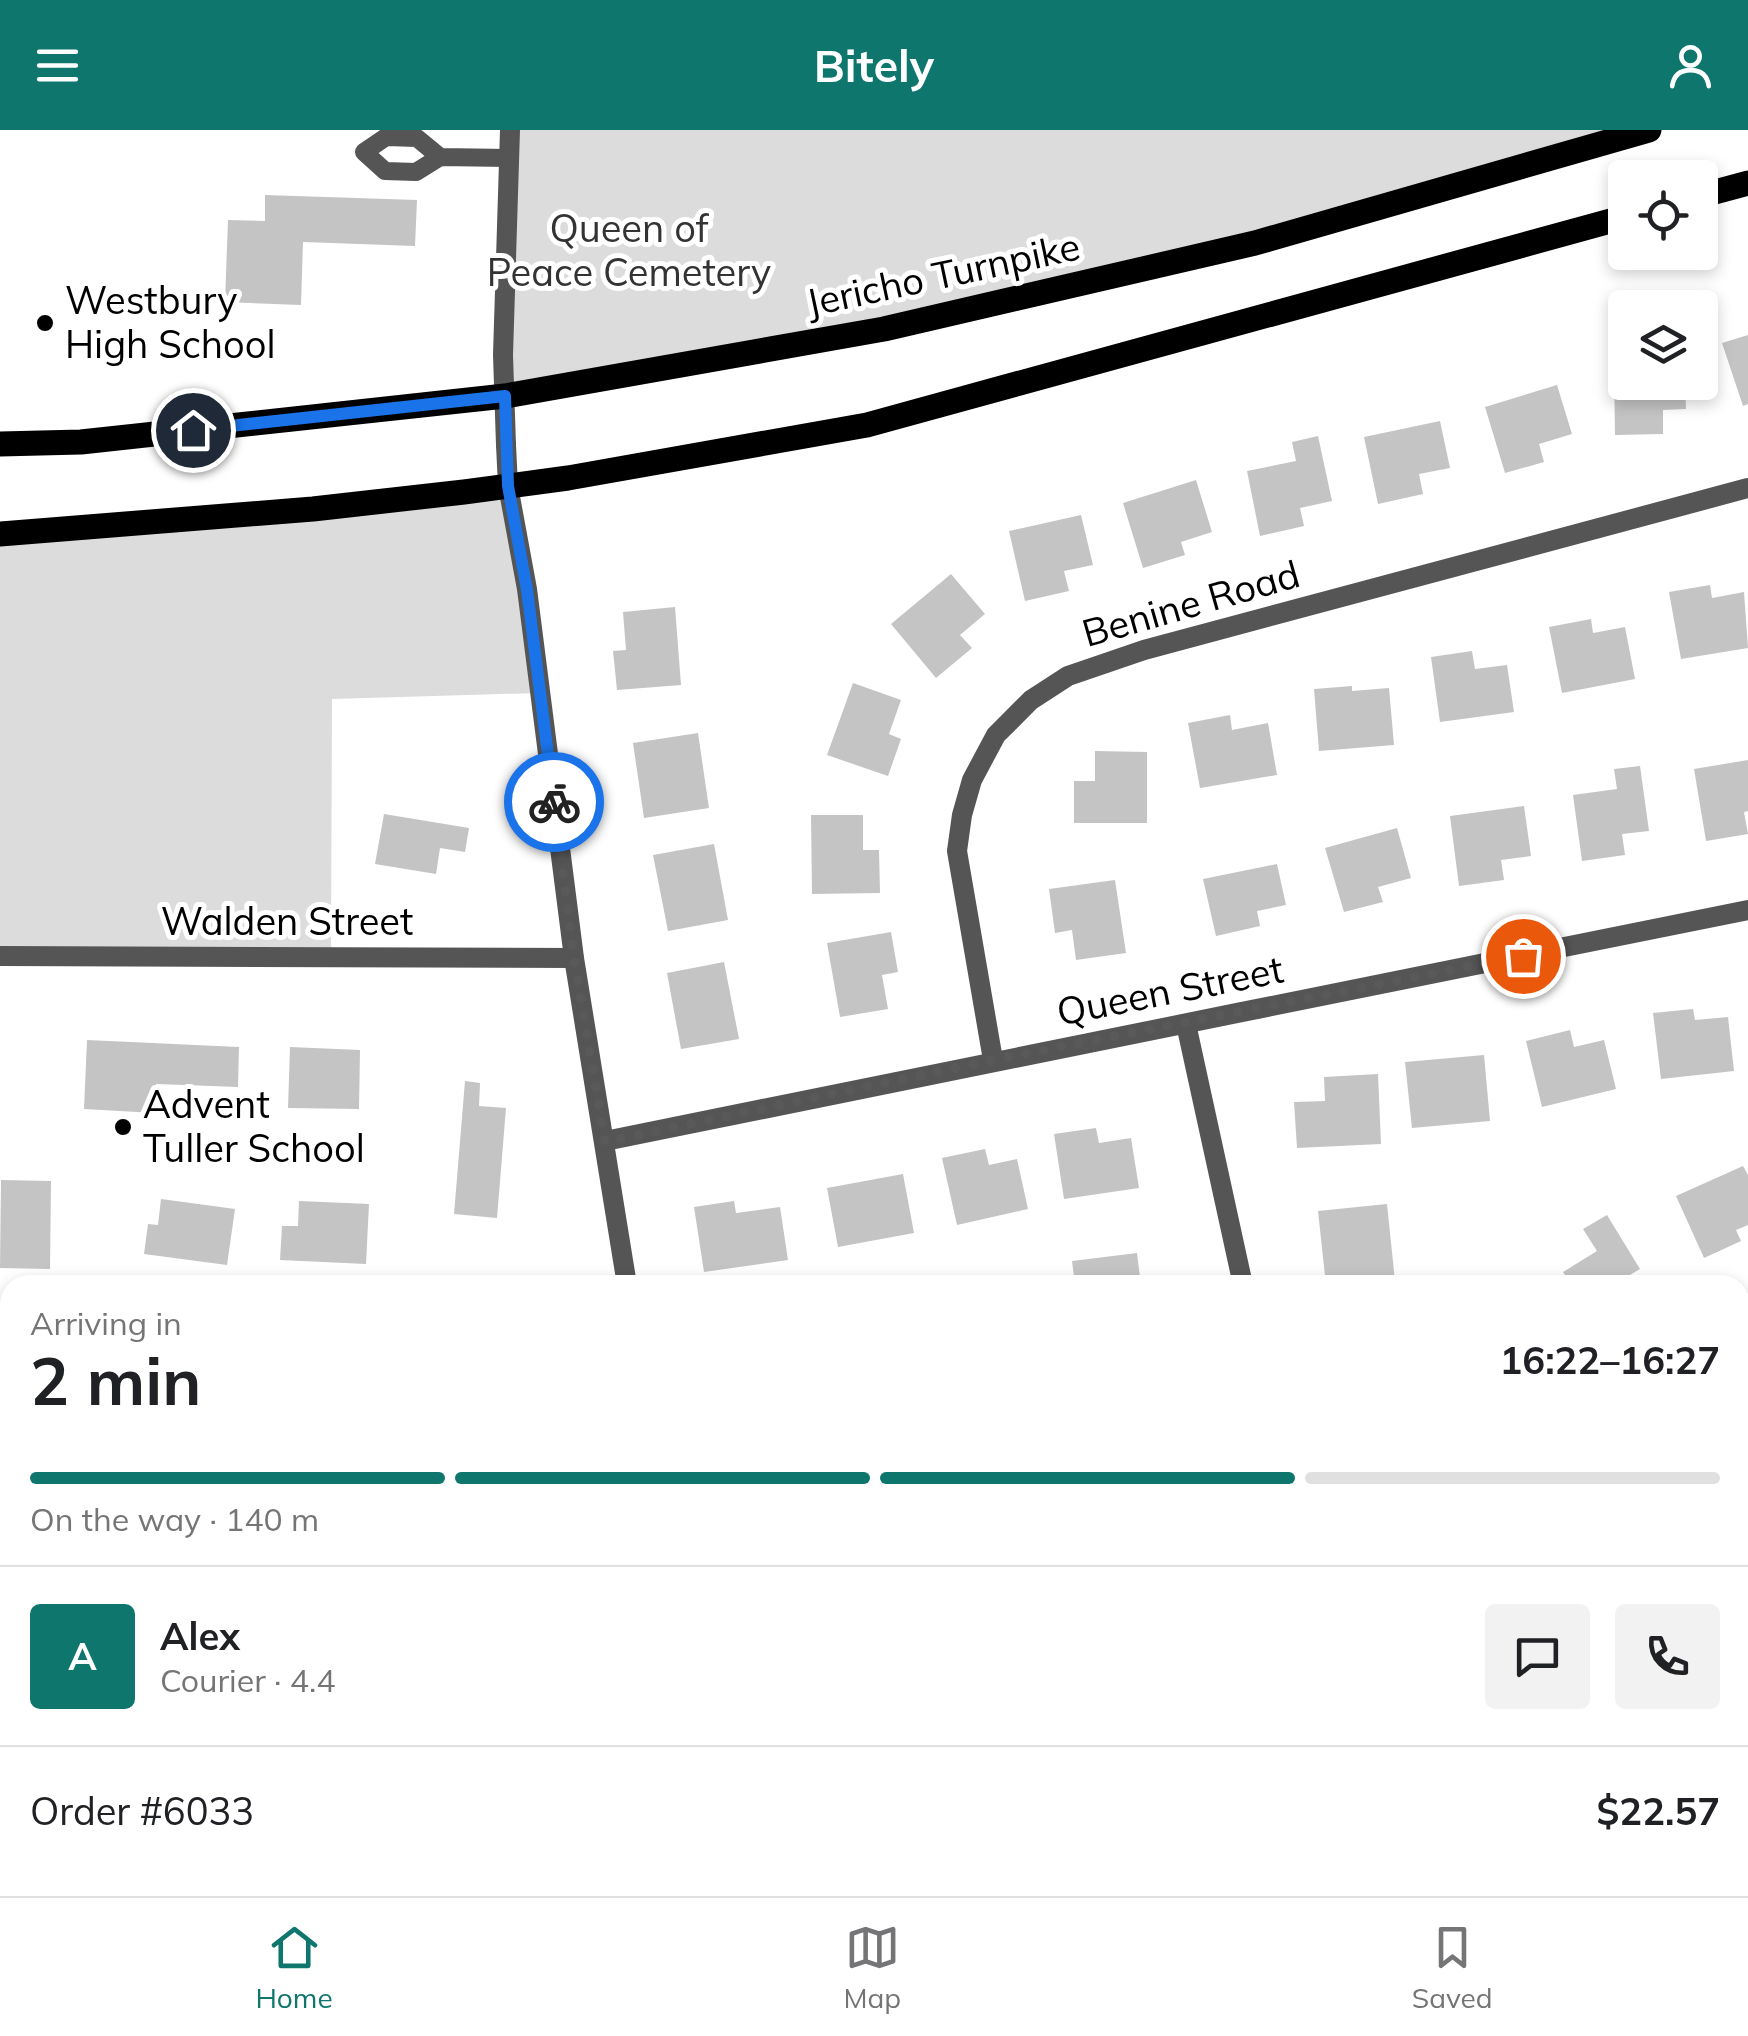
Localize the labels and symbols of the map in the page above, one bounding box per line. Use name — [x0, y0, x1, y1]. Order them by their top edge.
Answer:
park label: Queen of Peace Cemetery — [487, 204, 771, 296]
street label: Jericho Turnpike — [802, 222, 1084, 326]
place label: Westbury High School — [65, 276, 275, 368]
marker: Westbury High School — [34, 312, 56, 334]
pin — [151, 388, 236, 473]
street label: Benine Road — [1077, 549, 1305, 657]
courier — [504, 752, 604, 852]
street label: Walden Street — [161, 897, 413, 945]
pin — [1481, 914, 1566, 999]
street label: Queen Street — [1052, 945, 1287, 1036]
place label: Advent Tuller School — [143, 1080, 365, 1172]
marker: Advent Tuller School — [112, 1116, 134, 1138]

